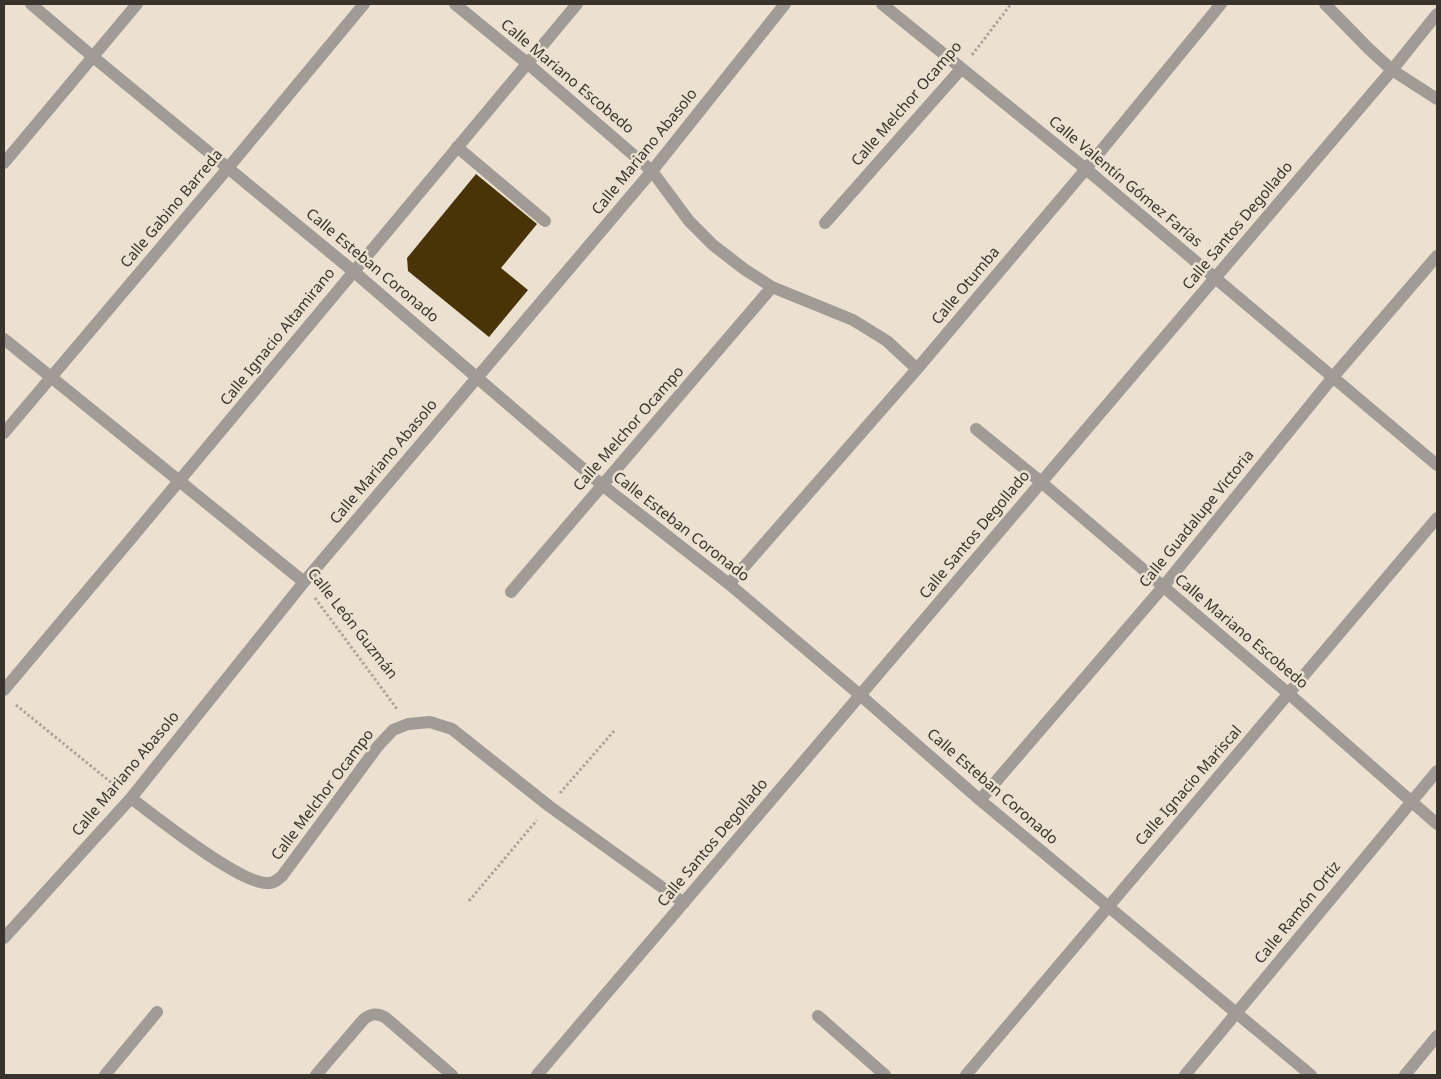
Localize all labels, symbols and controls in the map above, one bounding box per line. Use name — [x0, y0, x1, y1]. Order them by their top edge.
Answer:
street label: Calle Mariano Escobedo — [497, 16, 637, 138]
street label: Calle Melchor Ocampo — [848, 38, 966, 170]
street label: Calle Mariano Abasolo — [589, 85, 701, 219]
street label: Calle Valentín Gómez Farías — [1045, 113, 1205, 251]
street label: Calle Gabino Barreda — [117, 146, 227, 272]
street label: Calle Santos Degollado — [1179, 158, 1297, 294]
street label: Calle Esteban Coronado — [302, 205, 442, 327]
street label: Calle Otumba — [928, 243, 1004, 329]
street label: Calle Ignacio Altamirano — [217, 265, 339, 409]
street label: Calle Melchor Ocampo — [570, 363, 688, 495]
street label: Calle Mariano Abasolo — [327, 396, 441, 528]
street label: Calle Guadalupe Victoria — [1136, 446, 1258, 592]
street label: Calle Santos Degollado — [916, 467, 1034, 603]
street label: Calle Esteban Coronado — [609, 468, 753, 586]
street label: Calle León Guzmán — [303, 565, 401, 683]
street label: Calle Mariano Escobedo — [1171, 571, 1311, 693]
street label: Calle Mariano Abasolo — [69, 708, 183, 840]
street label: Calle Ignacio Mariscal — [1132, 722, 1246, 850]
street label: Calle Esteban Coronado — [923, 725, 1061, 849]
street label: Calle Melchor Ocampo — [268, 726, 378, 864]
street label: Calle Santos Degollado — [654, 775, 772, 911]
street label: Calle Ramón Ortiz — [1251, 858, 1345, 968]

